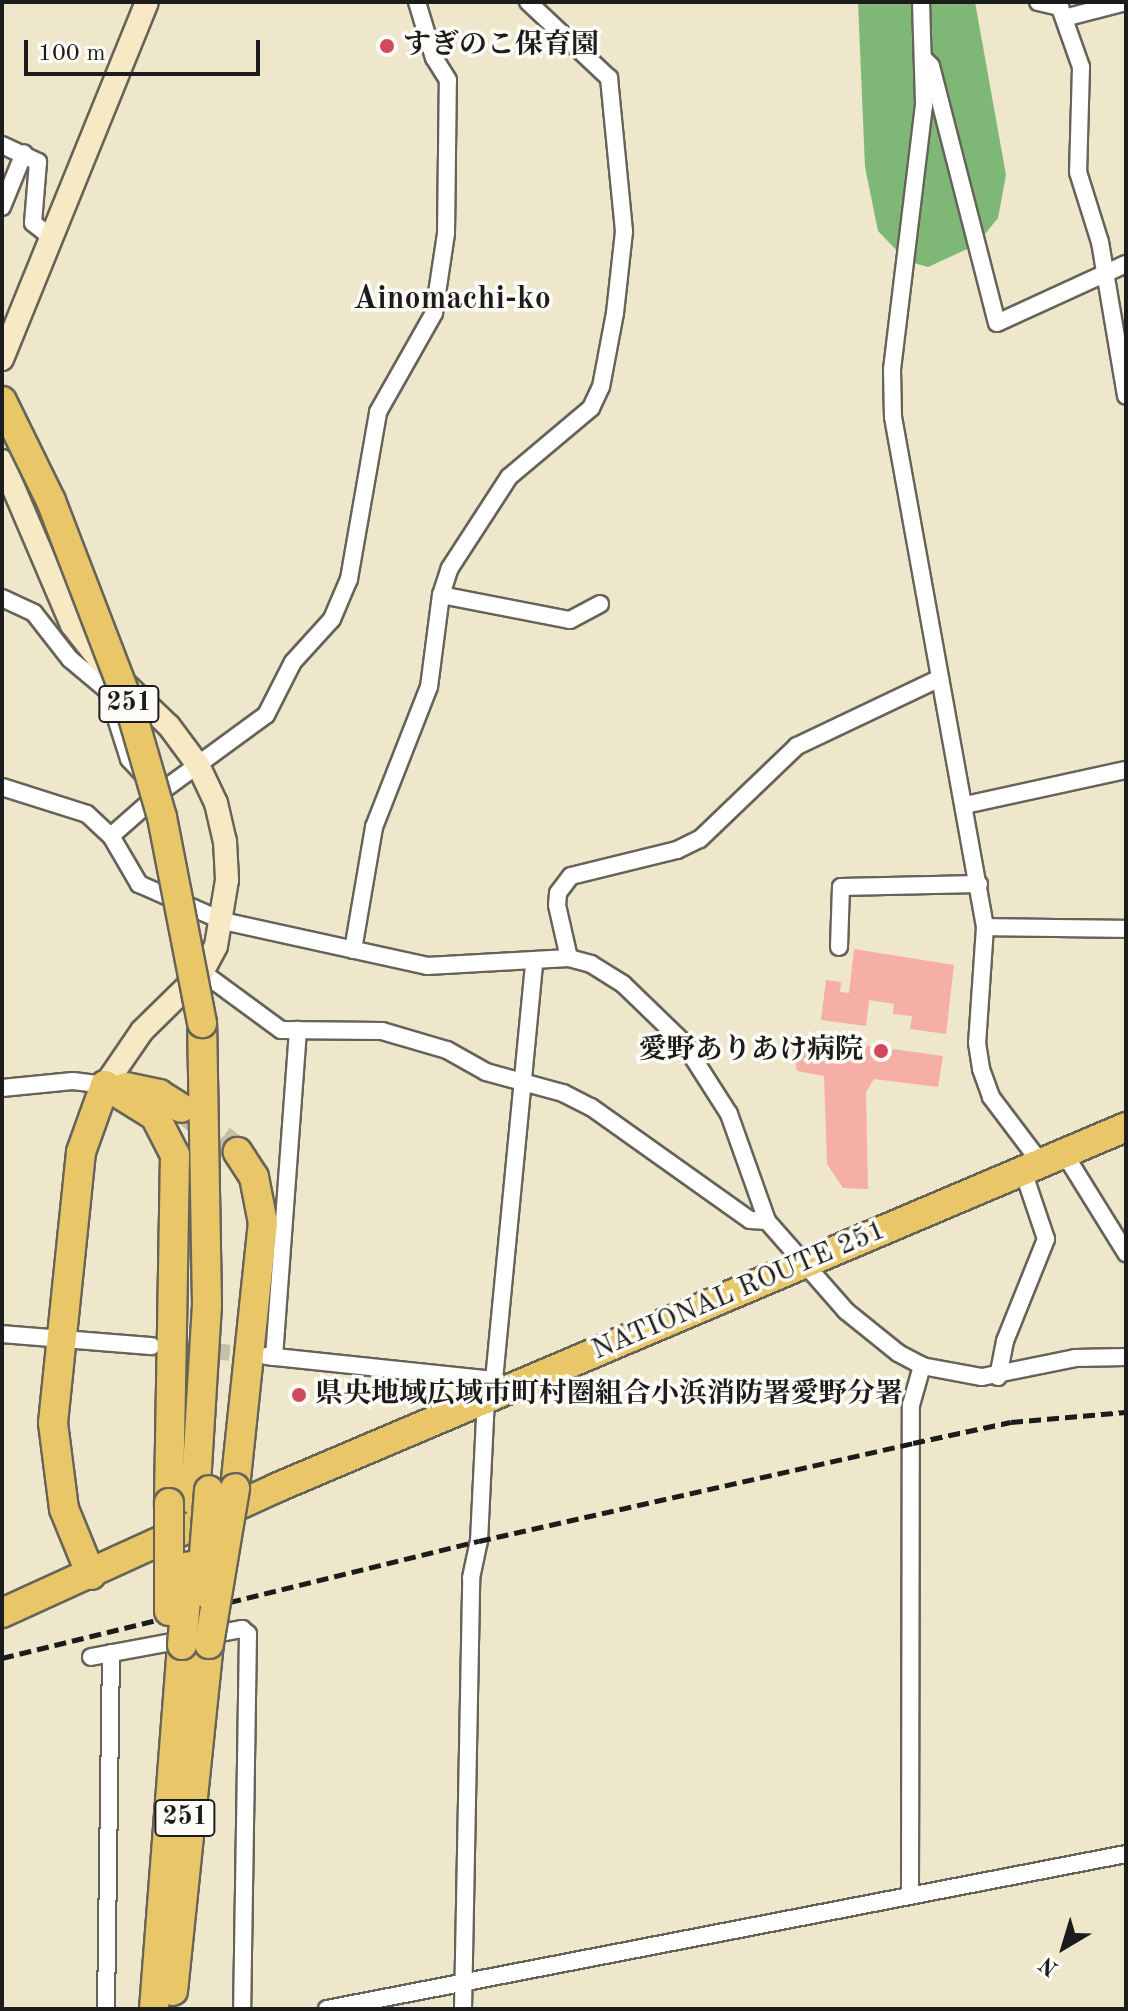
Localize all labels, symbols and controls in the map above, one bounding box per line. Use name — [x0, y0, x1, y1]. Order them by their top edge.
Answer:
scale bar — [28, 24, 264, 74]
place label: すぎのこ保育園 — [403, 29, 599, 63]
marker: すぎのこ保育園 — [378, 37, 396, 55]
text: 100 m — [38, 42, 106, 66]
district label: Ainomachi-ko — [353, 281, 551, 319]
road number: 251 — [97, 682, 161, 726]
place label: 愛野ありあけ病院 — [639, 1034, 863, 1068]
marker: 愛野ありあけ病院 — [870, 1040, 892, 1062]
street label: NATIONAL ROUTE 251 — [587, 1214, 891, 1368]
place label: 県央地域広域市町村圏組合小浜消防署愛野分署 — [315, 1378, 903, 1412]
marker: 県央地域広域市町村圏組合小浜消防署愛野分署 — [290, 1386, 308, 1404]
road number: 251 — [153, 1796, 217, 1840]
north arrow — [1024, 1907, 1104, 1987]
text: N — [1036, 1952, 1063, 1980]

